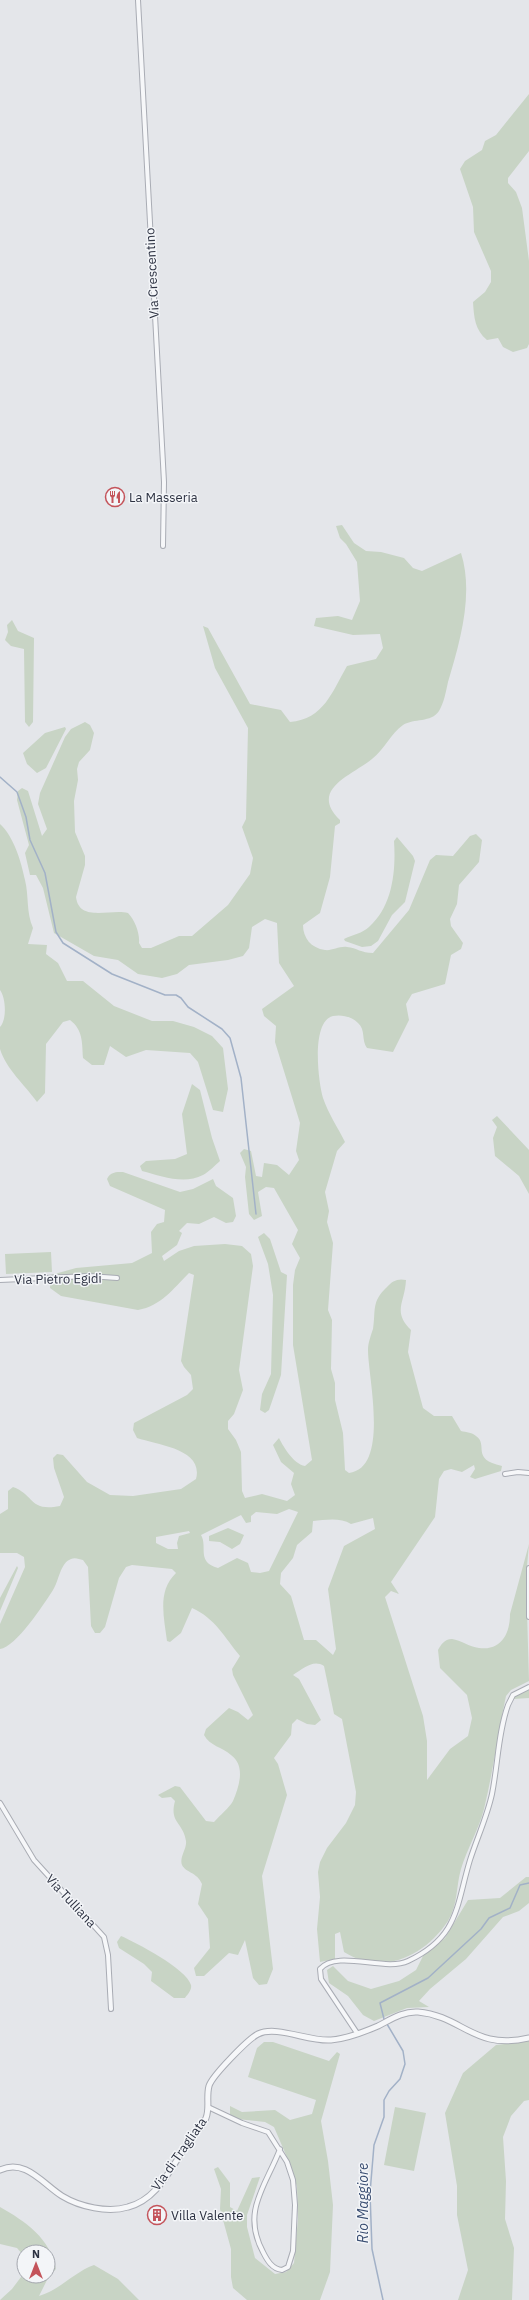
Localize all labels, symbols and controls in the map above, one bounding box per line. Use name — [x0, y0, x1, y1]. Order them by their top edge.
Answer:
street label: Via Crescentino — [141, 227, 163, 319]
restaurant icon: La Masseria — [104, 486, 126, 508]
place label: La Masseria — [129, 489, 198, 506]
street label: Via Pietro Egidi — [14, 1270, 102, 1288]
street label: Via Tulliana — [42, 1871, 100, 1931]
street label: Via di Tragliata — [147, 2114, 211, 2194]
water label: Rio Maggiore — [354, 2163, 372, 2243]
building icon: Villa Valente — [146, 2204, 168, 2226]
place label: Villa Valente — [171, 2207, 243, 2224]
north arrow — [16, 2244, 56, 2284]
text: N — [32, 2247, 40, 2261]

